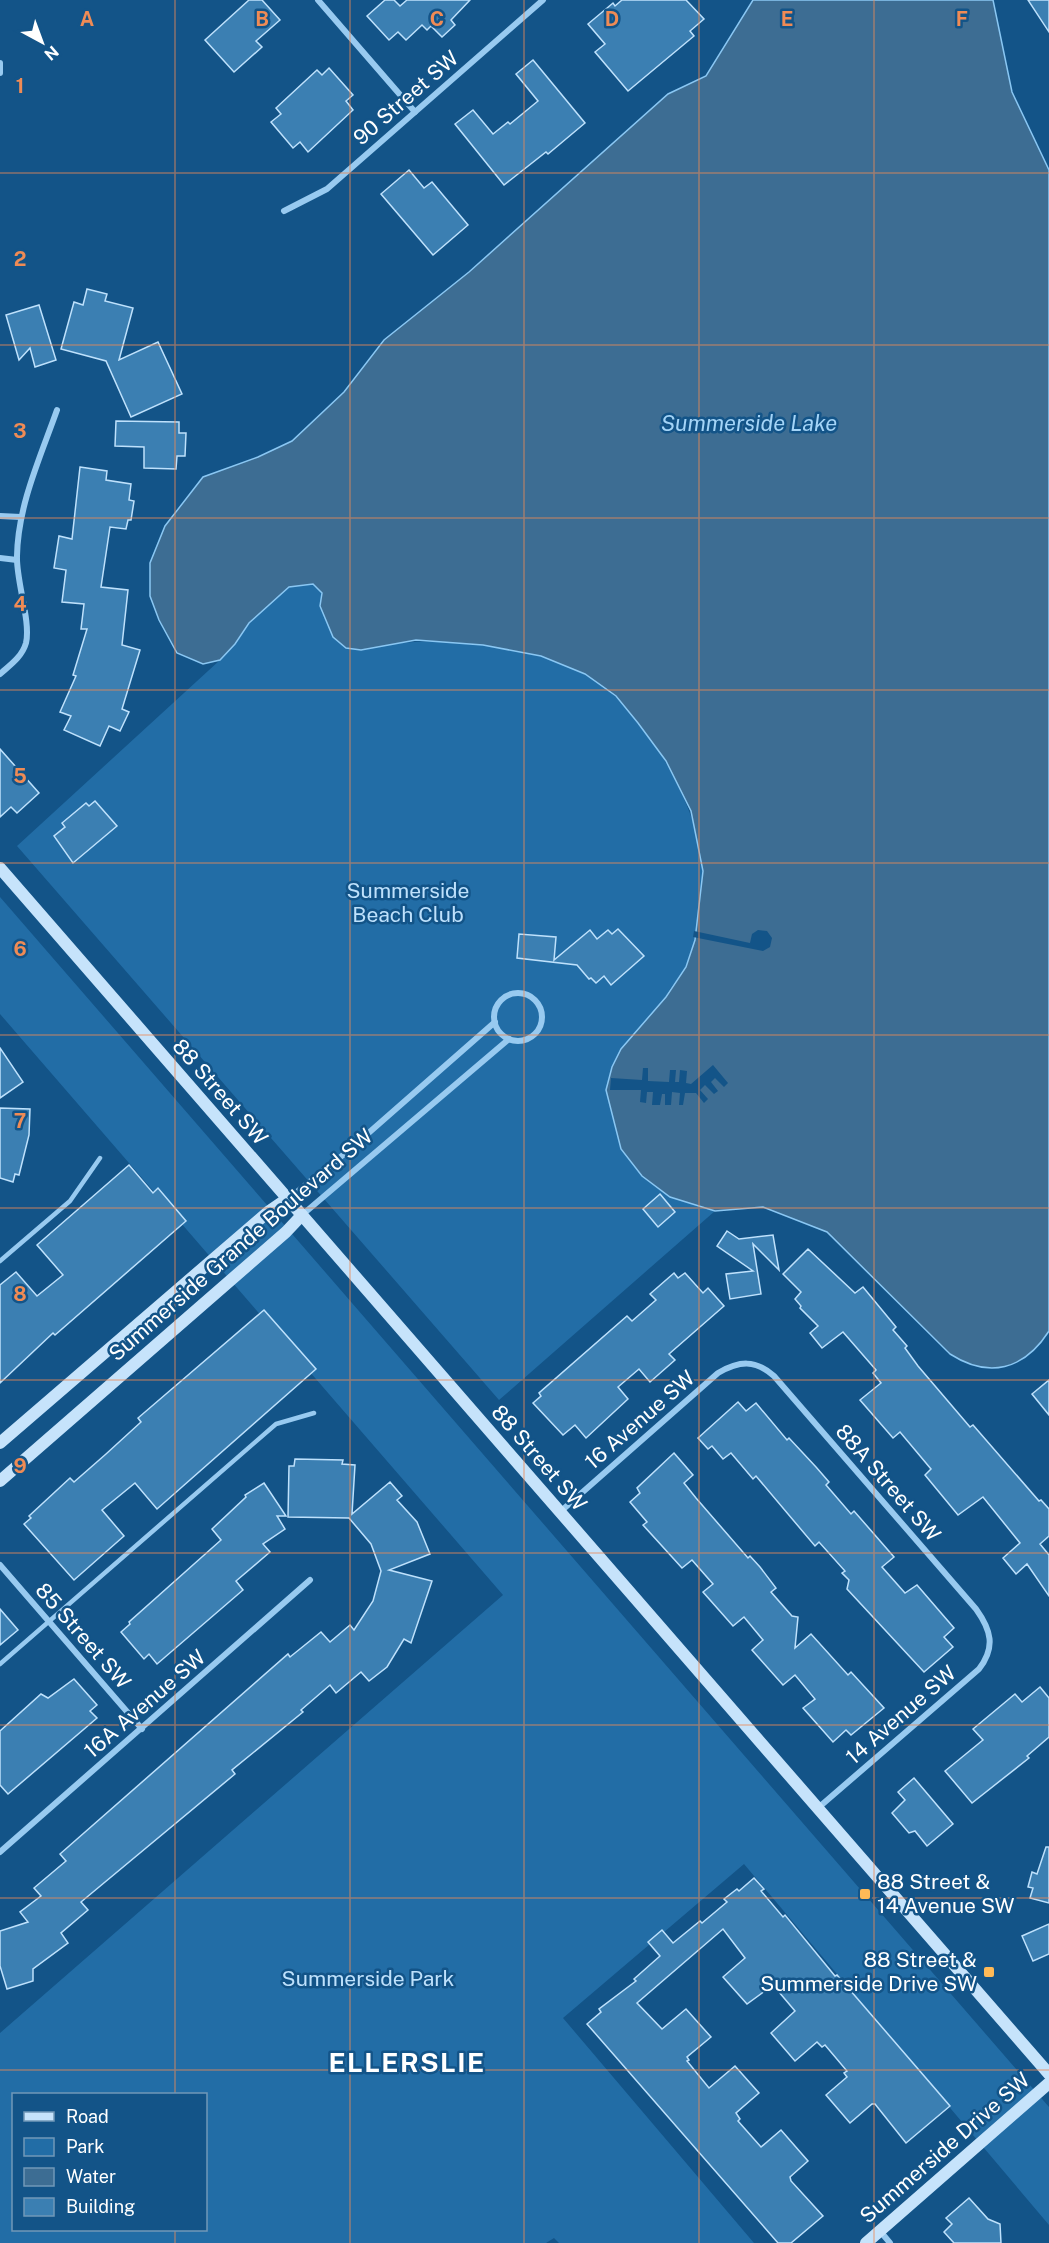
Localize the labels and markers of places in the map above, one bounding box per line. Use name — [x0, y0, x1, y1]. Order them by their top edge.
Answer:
place label: 88 Street & 14 Avenue SW — [877, 1869, 1015, 1918]
marker: 88 Street & 14 Avenue SW — [858, 1887, 872, 1901]
place label: 88 Street & Summerside Drive SW — [760, 1947, 977, 1996]
marker: 88 Street & Summerside Drive SW — [982, 1965, 996, 1979]

